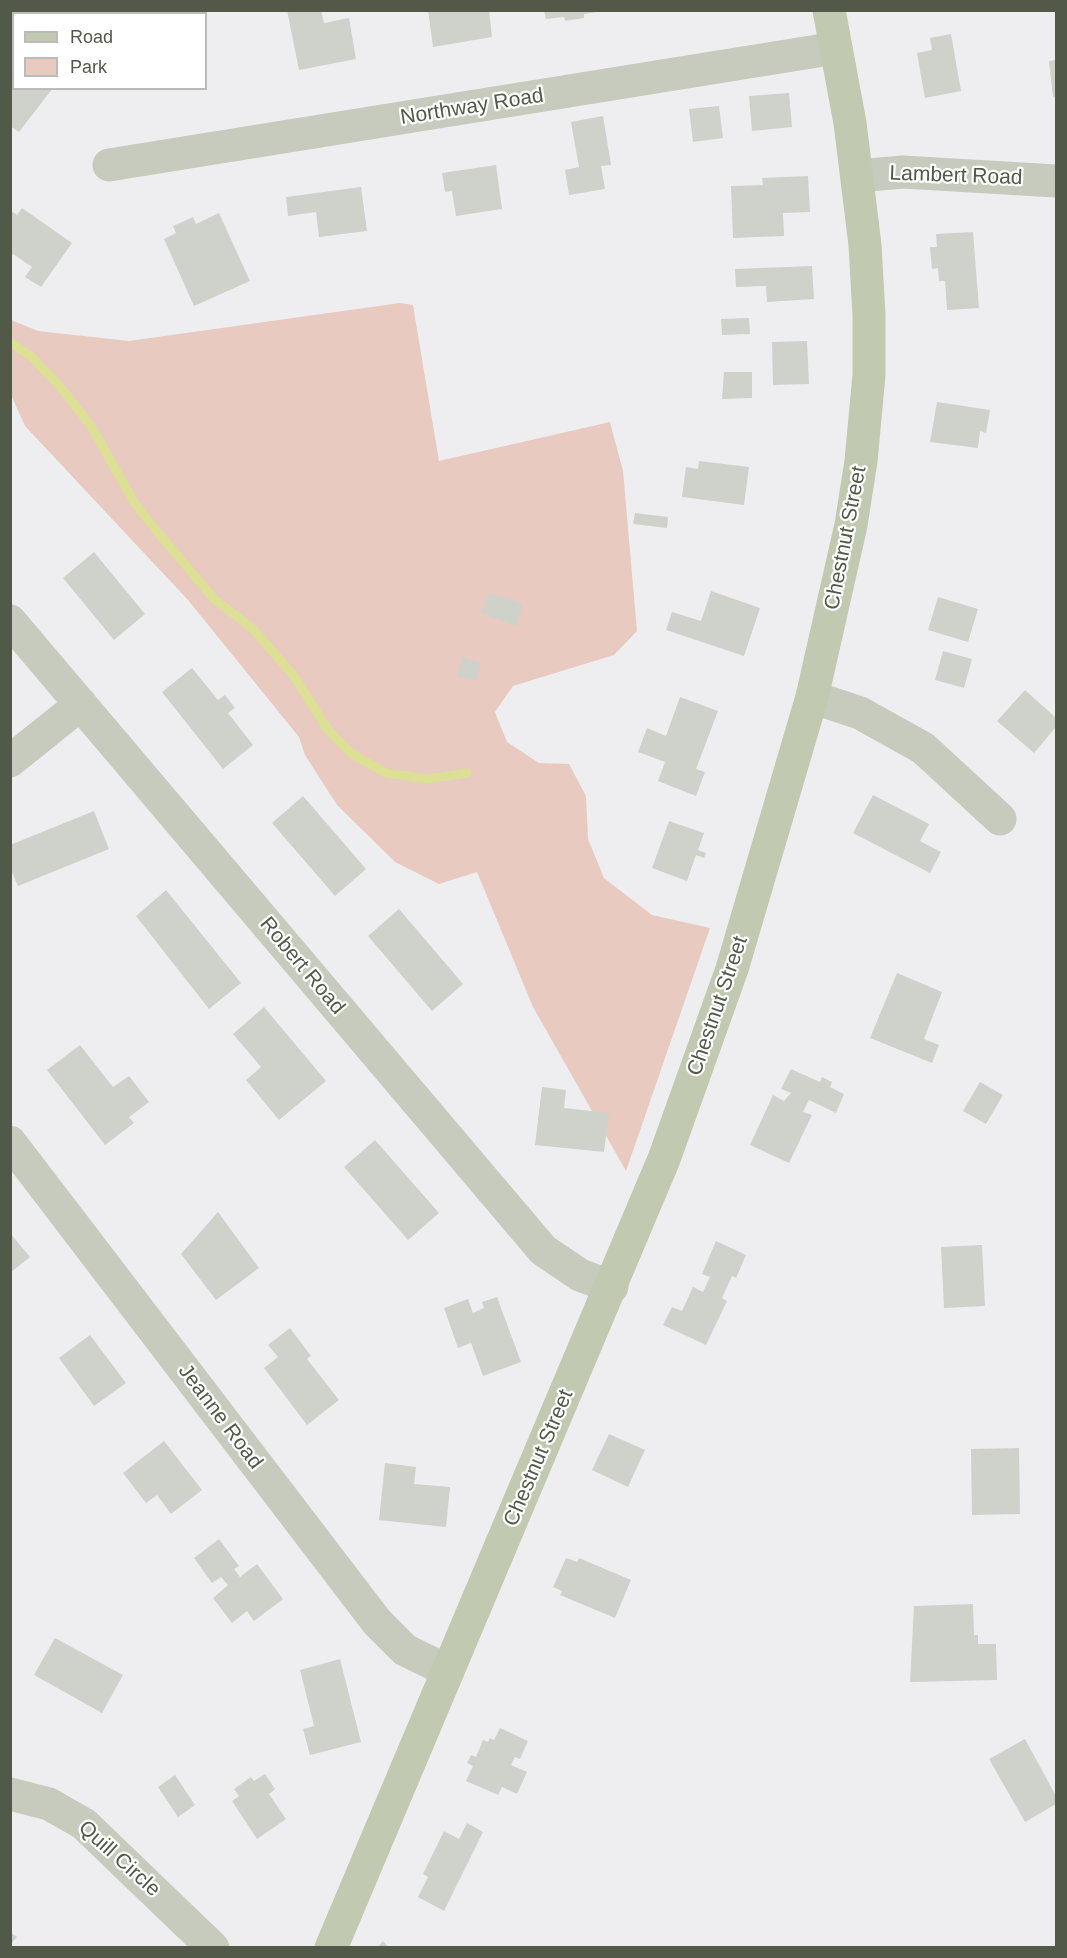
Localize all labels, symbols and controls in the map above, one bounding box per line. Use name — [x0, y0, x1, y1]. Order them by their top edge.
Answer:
legend — [12, 12, 207, 90]
text: Road — [70, 27, 113, 47]
text: Park — [70, 57, 107, 77]
street label: Northway Road — [399, 83, 545, 131]
street label: Lambert Road — [889, 161, 1023, 191]
street label: Chestnut Street — [820, 464, 872, 612]
street label: Robert Road — [254, 912, 350, 1020]
street label: Chestnut Street — [682, 933, 754, 1079]
street label: Jeanne Road — [172, 1360, 268, 1474]
street label: Chestnut Street — [499, 1386, 579, 1530]
street label: Quill Circle — [73, 1816, 165, 1902]

